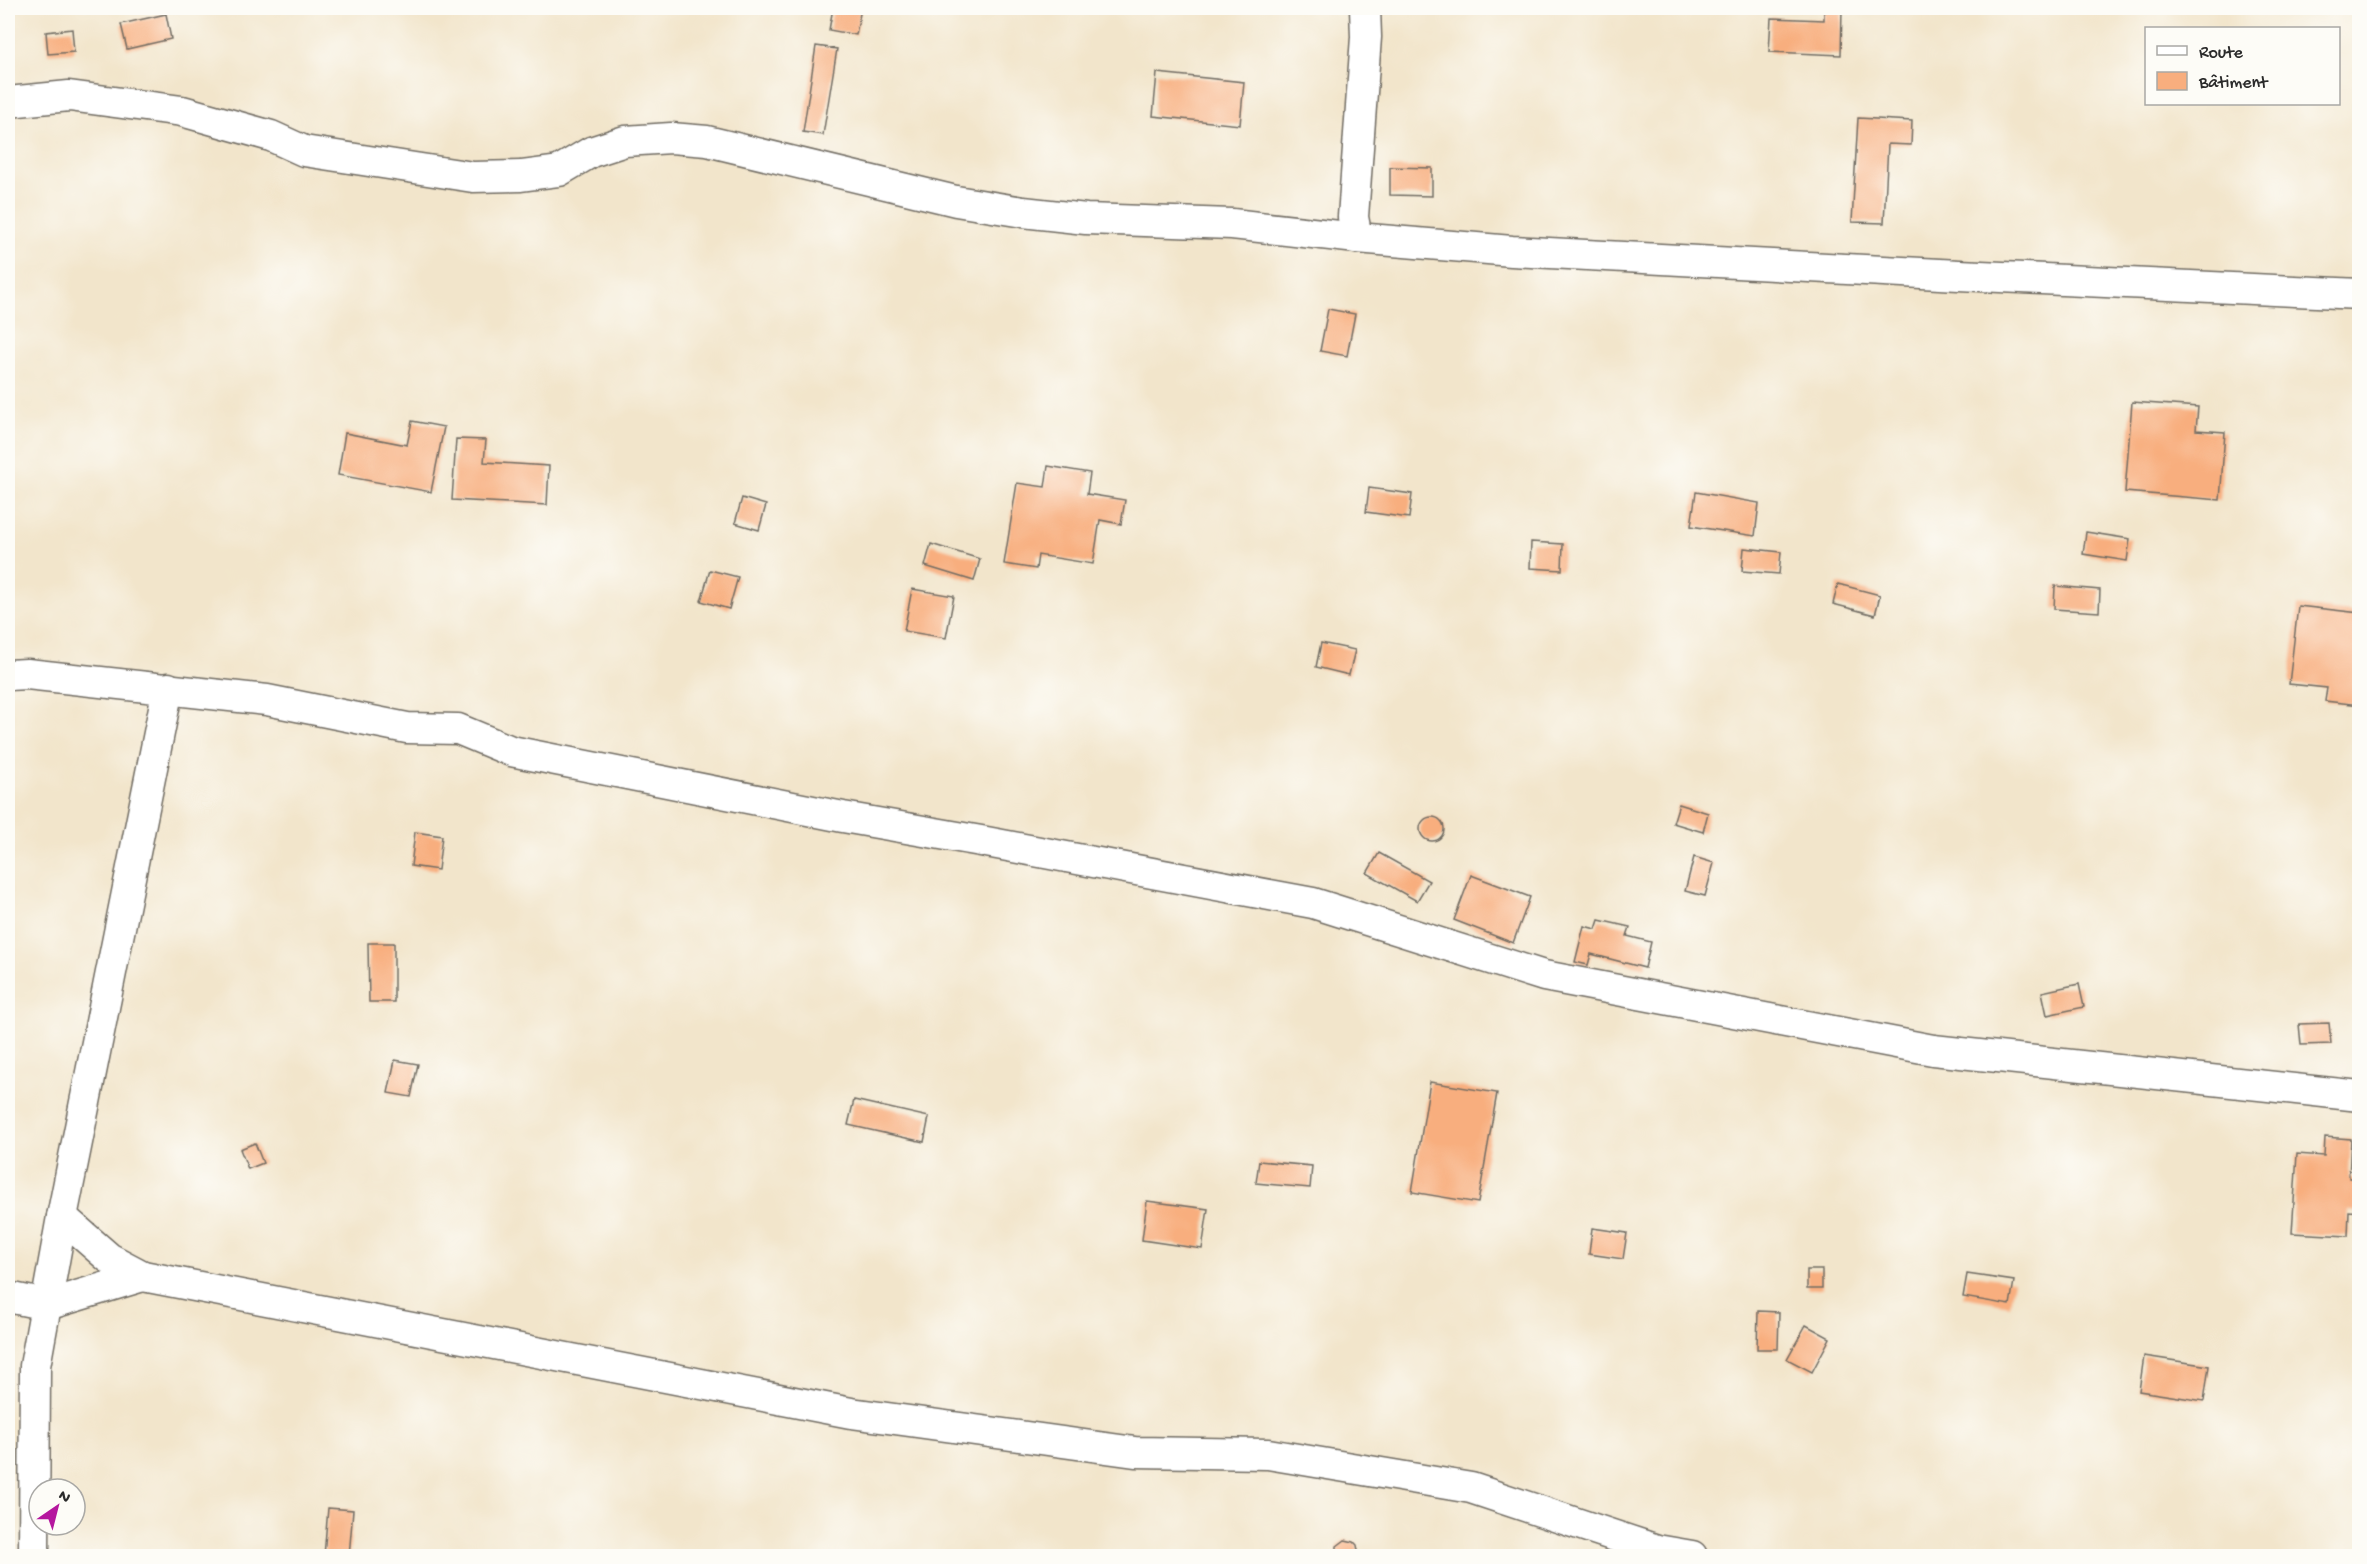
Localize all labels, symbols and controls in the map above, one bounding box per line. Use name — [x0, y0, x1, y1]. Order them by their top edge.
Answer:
legend — [2145, 27, 2340, 105]
text: Route — [2199, 43, 2244, 64]
text: Bâtiment — [2198, 73, 2269, 94]
north arrow — [27, 1477, 87, 1537]
text: N — [54, 1487, 74, 1509]

